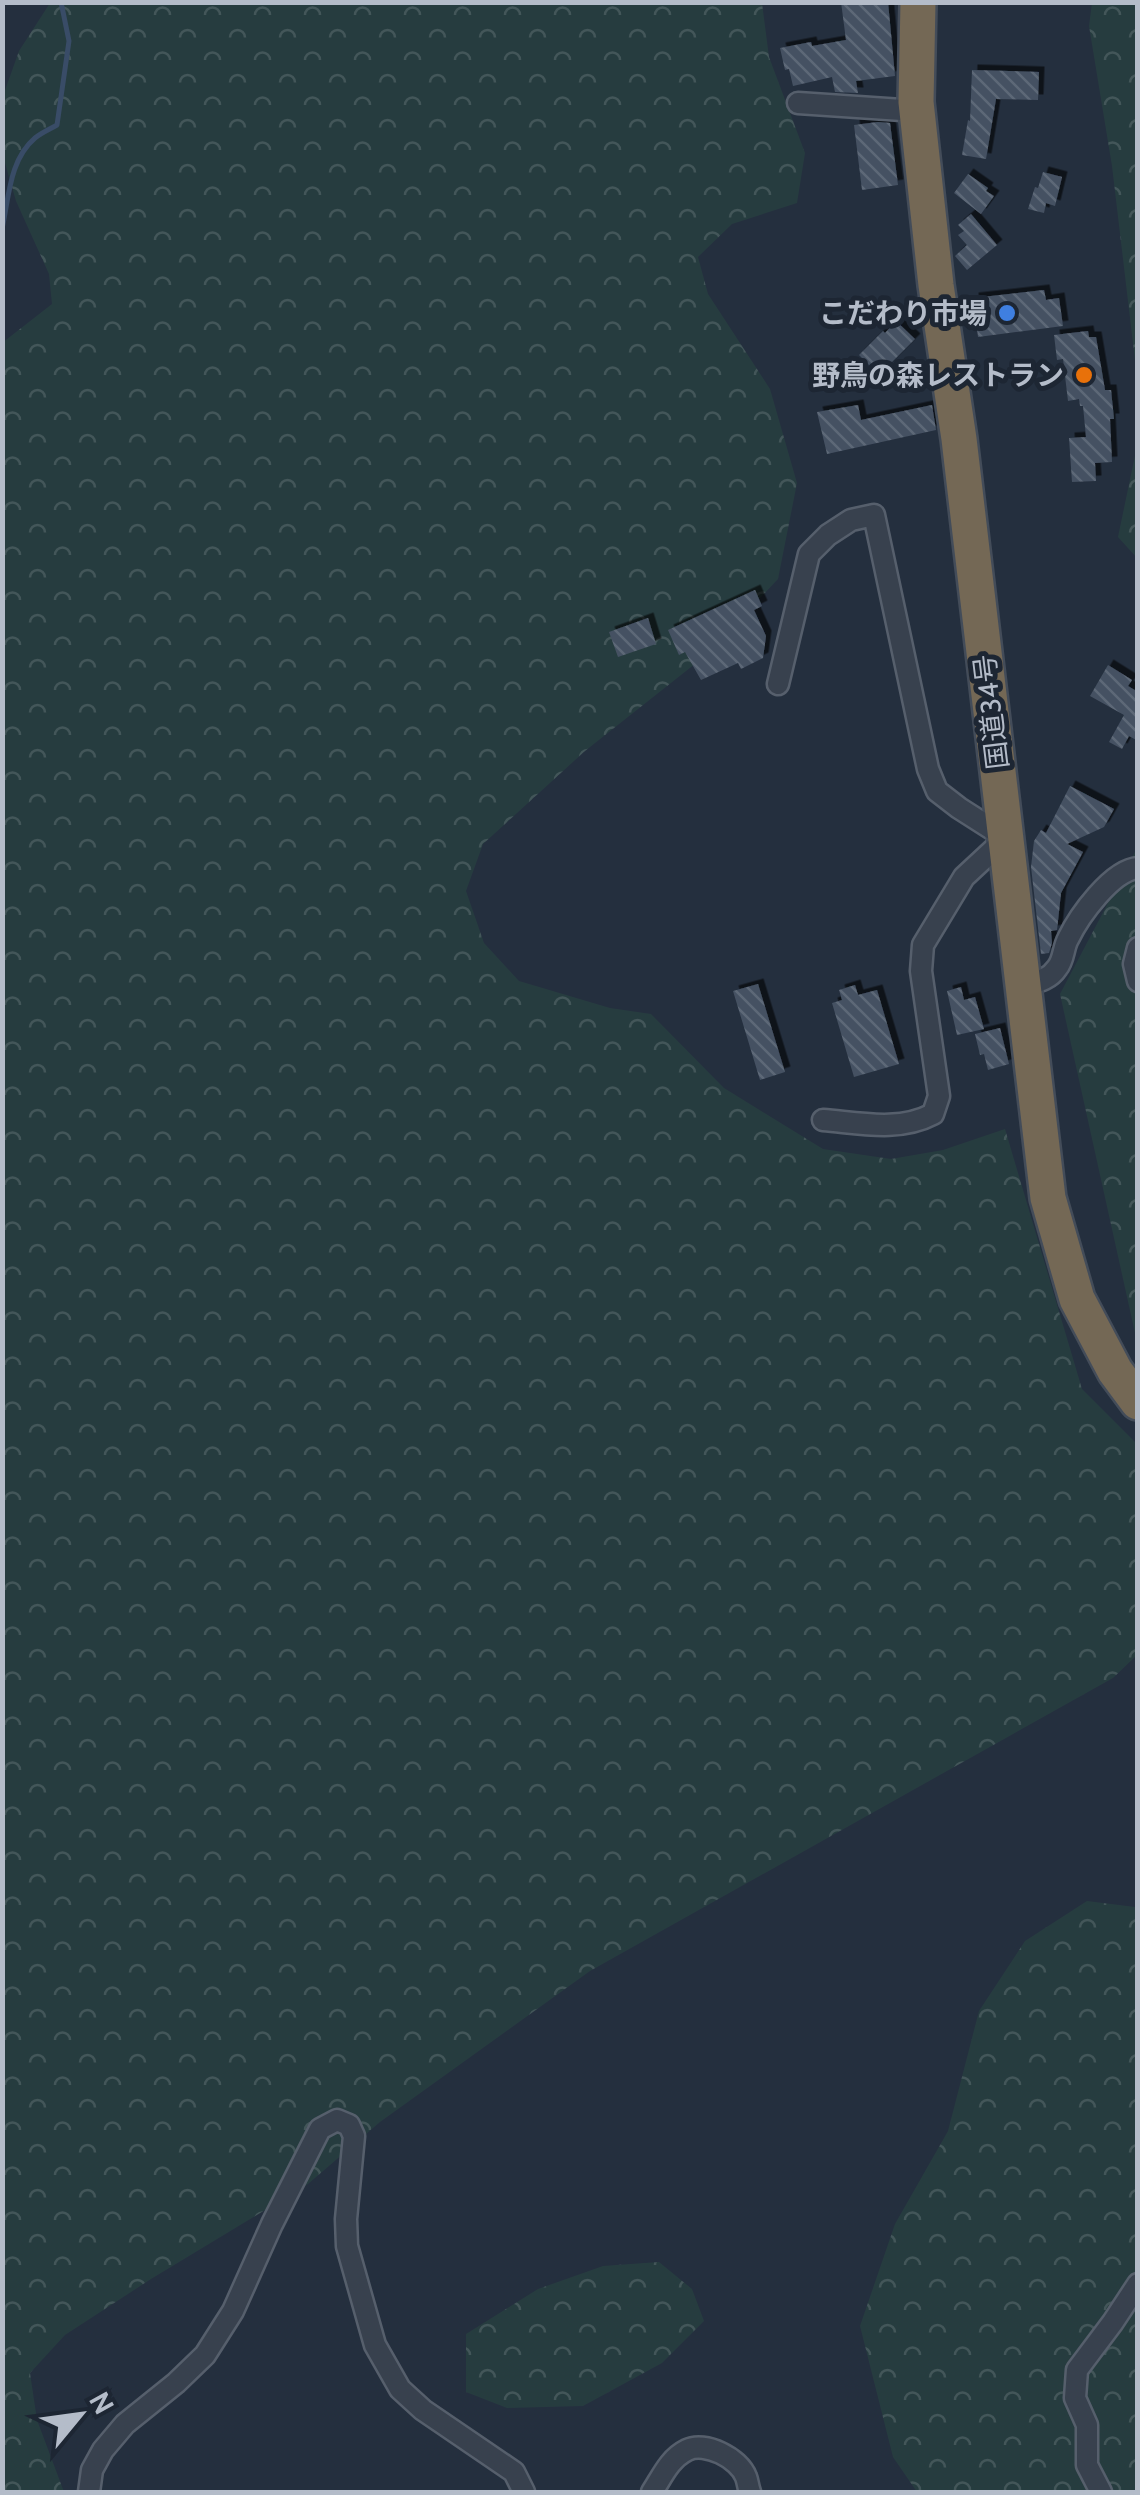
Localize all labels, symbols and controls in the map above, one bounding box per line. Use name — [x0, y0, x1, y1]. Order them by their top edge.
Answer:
place label: こだわり市場 — [819, 296, 987, 330]
marker: こだわり市場 — [996, 302, 1018, 324]
place label: 野鳥の森レストラン — [812, 358, 1064, 392]
marker: 野鳥の森レストラン — [1073, 364, 1095, 386]
street label: 国道34号 — [967, 653, 1015, 771]
north arrow — [30, 2365, 130, 2465]
text: N — [82, 2386, 122, 2420]

